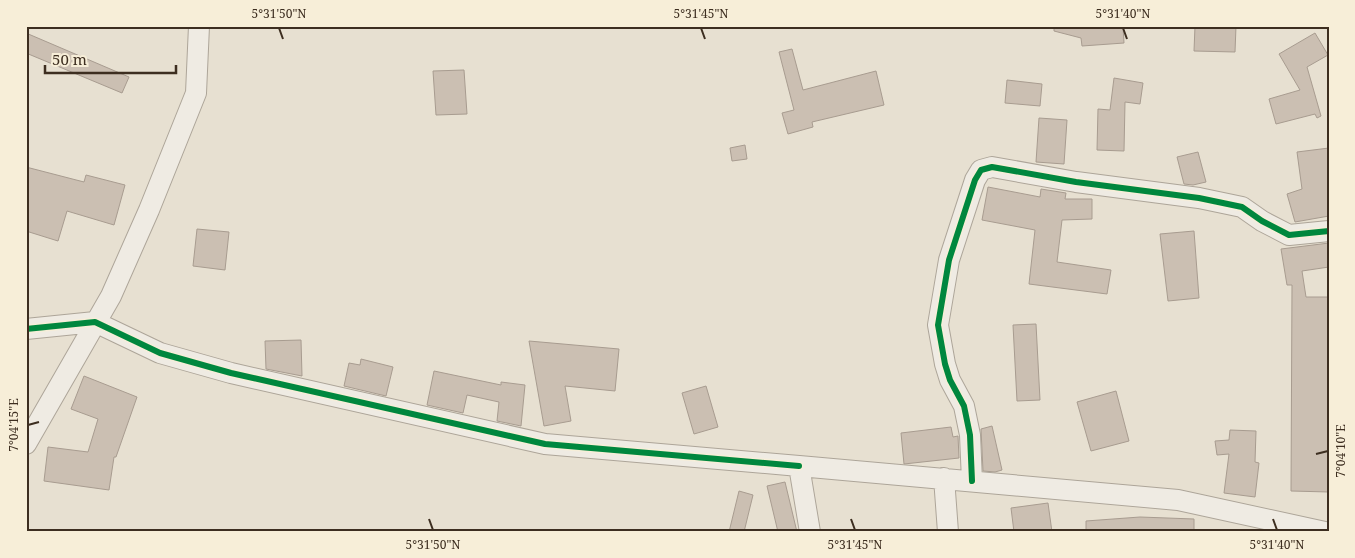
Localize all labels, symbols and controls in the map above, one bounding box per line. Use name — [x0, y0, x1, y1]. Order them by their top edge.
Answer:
text: 5°31'50"N — [251, 5, 307, 22]
text: 5°31'45"N — [673, 5, 729, 22]
text: 5°31'40"N — [1095, 5, 1151, 22]
scale bar — [45, 42, 176, 74]
text: 50 m — [52, 49, 87, 69]
text: 7°04'15"E — [5, 398, 22, 452]
text: 7°04'10"E — [1332, 424, 1349, 478]
text: 5°31'50"N — [405, 536, 461, 553]
text: 5°31'45"N — [827, 536, 883, 553]
text: 5°31'40"N — [1249, 536, 1305, 553]

